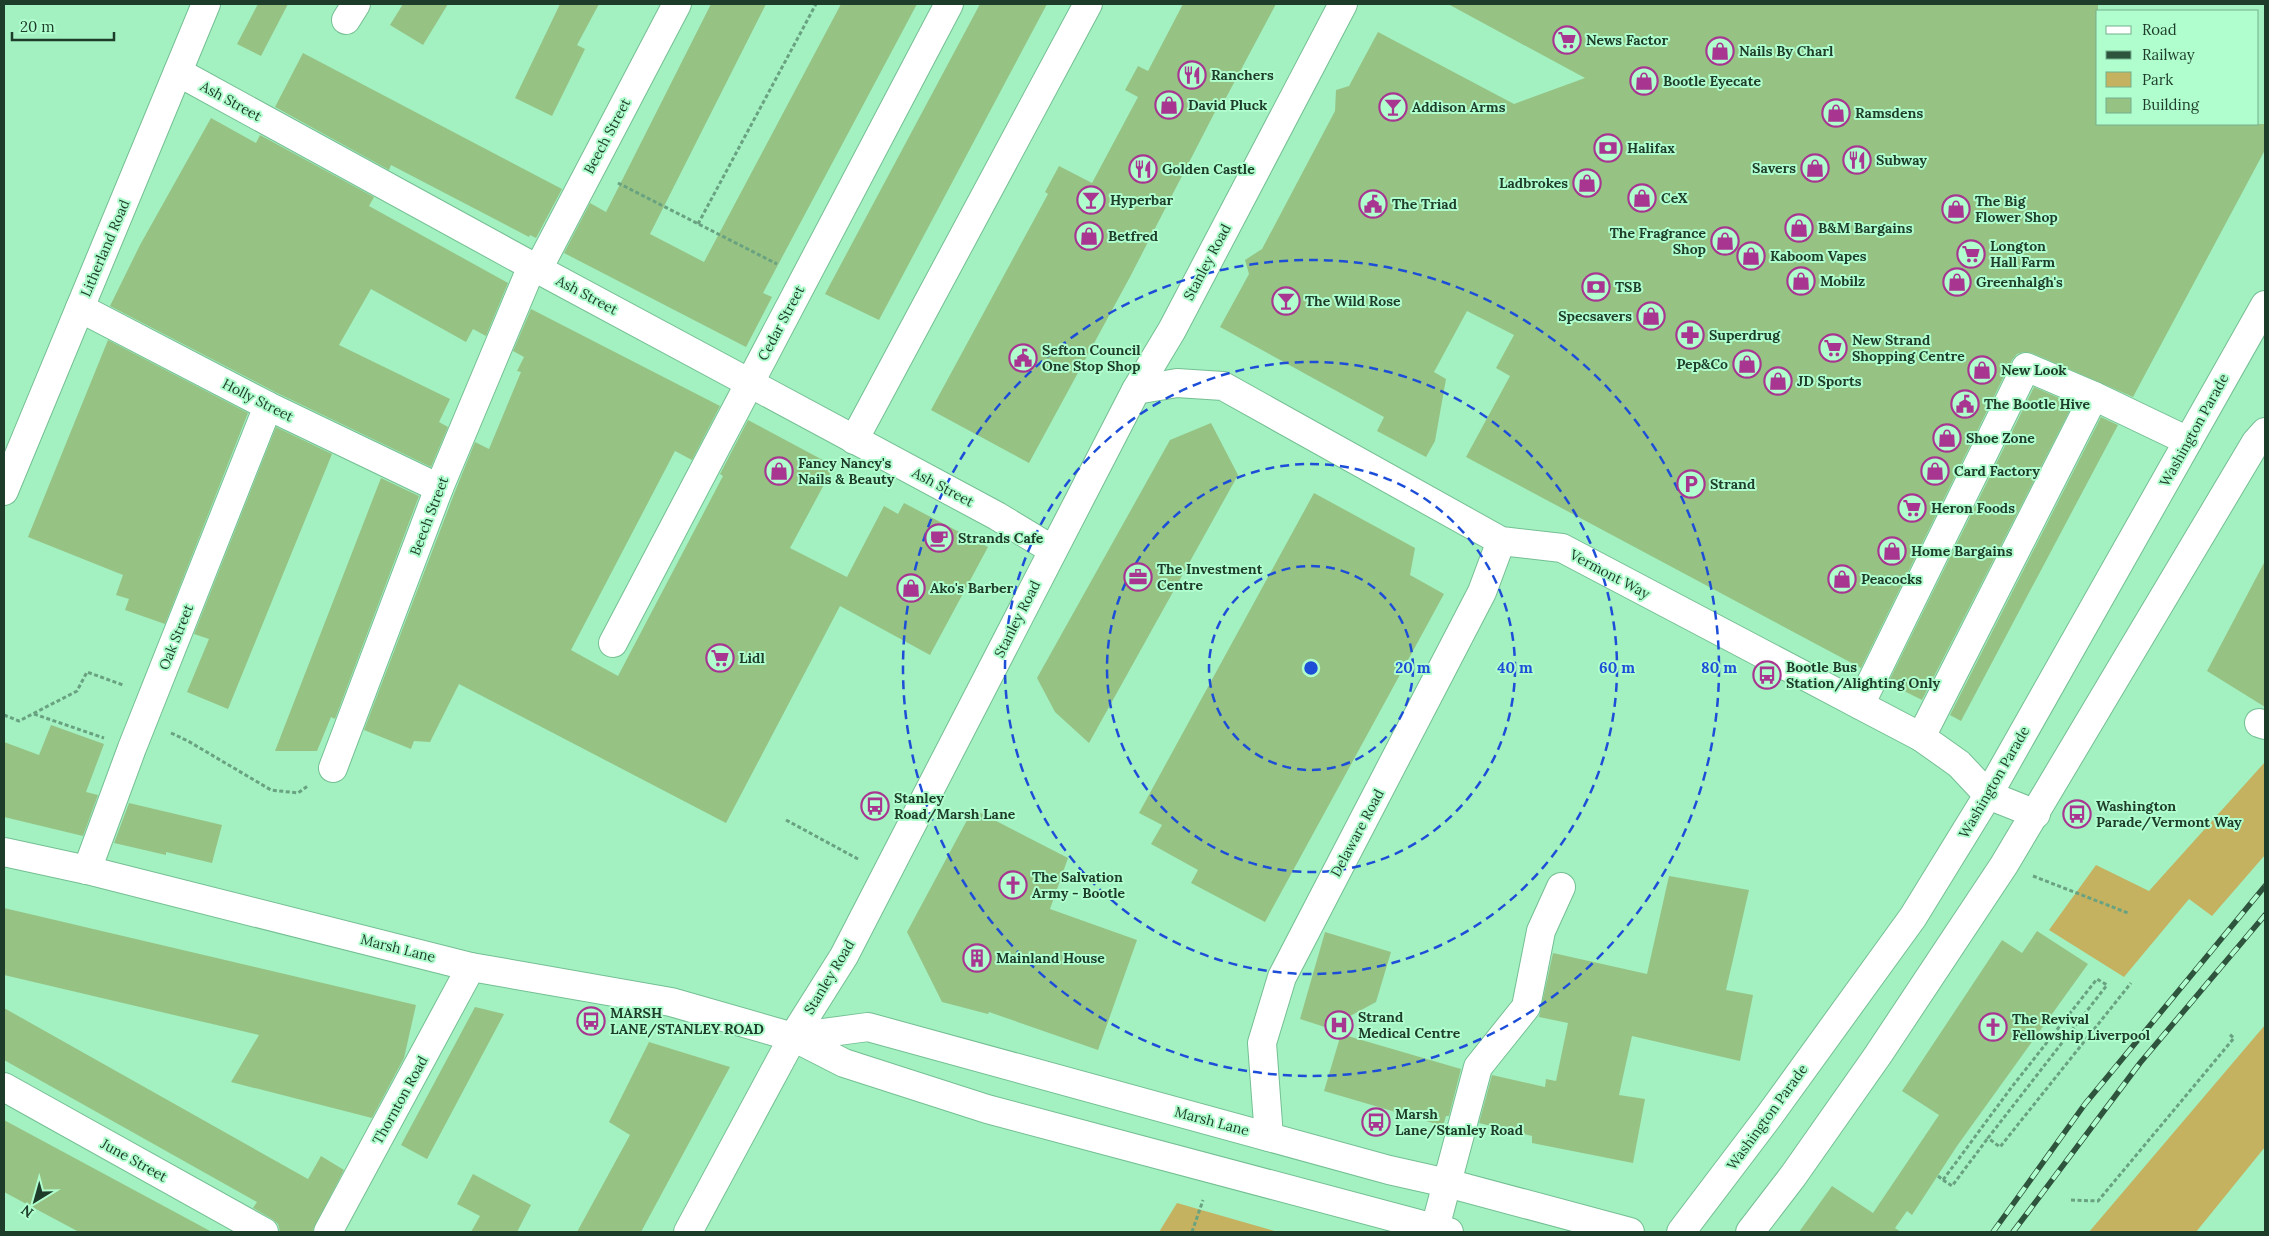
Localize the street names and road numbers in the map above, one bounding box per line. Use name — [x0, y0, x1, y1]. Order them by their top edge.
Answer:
street label: Ash Street — [196, 76, 265, 125]
street label: Beech Street — [580, 95, 635, 177]
street label: Litherland Road — [76, 197, 134, 299]
street label: Stanley Road — [1179, 221, 1235, 303]
street label: Ash Street — [552, 271, 621, 319]
street label: Cedar Street — [754, 282, 809, 364]
street label: Washington Parade — [2156, 370, 2233, 490]
street label: Holly Street — [220, 374, 297, 426]
street label: Ash Street — [908, 463, 977, 511]
street label: Beech Street — [406, 474, 452, 558]
street label: Vermont Way — [1566, 545, 1654, 603]
street label: Stanley Road — [990, 578, 1044, 660]
street label: Oak Street — [155, 601, 198, 672]
street label: Washington Parade — [1955, 723, 2034, 841]
street label: Delaware Road — [1326, 786, 1388, 880]
street label: Marsh Lane — [359, 930, 438, 966]
street label: Stanley Road — [800, 936, 858, 1018]
street label: Thornton Road — [368, 1053, 432, 1147]
street label: Washington Parade — [1723, 1060, 1812, 1173]
street label: Marsh Lane — [1173, 1102, 1252, 1140]
street label: June Street — [97, 1134, 171, 1186]

